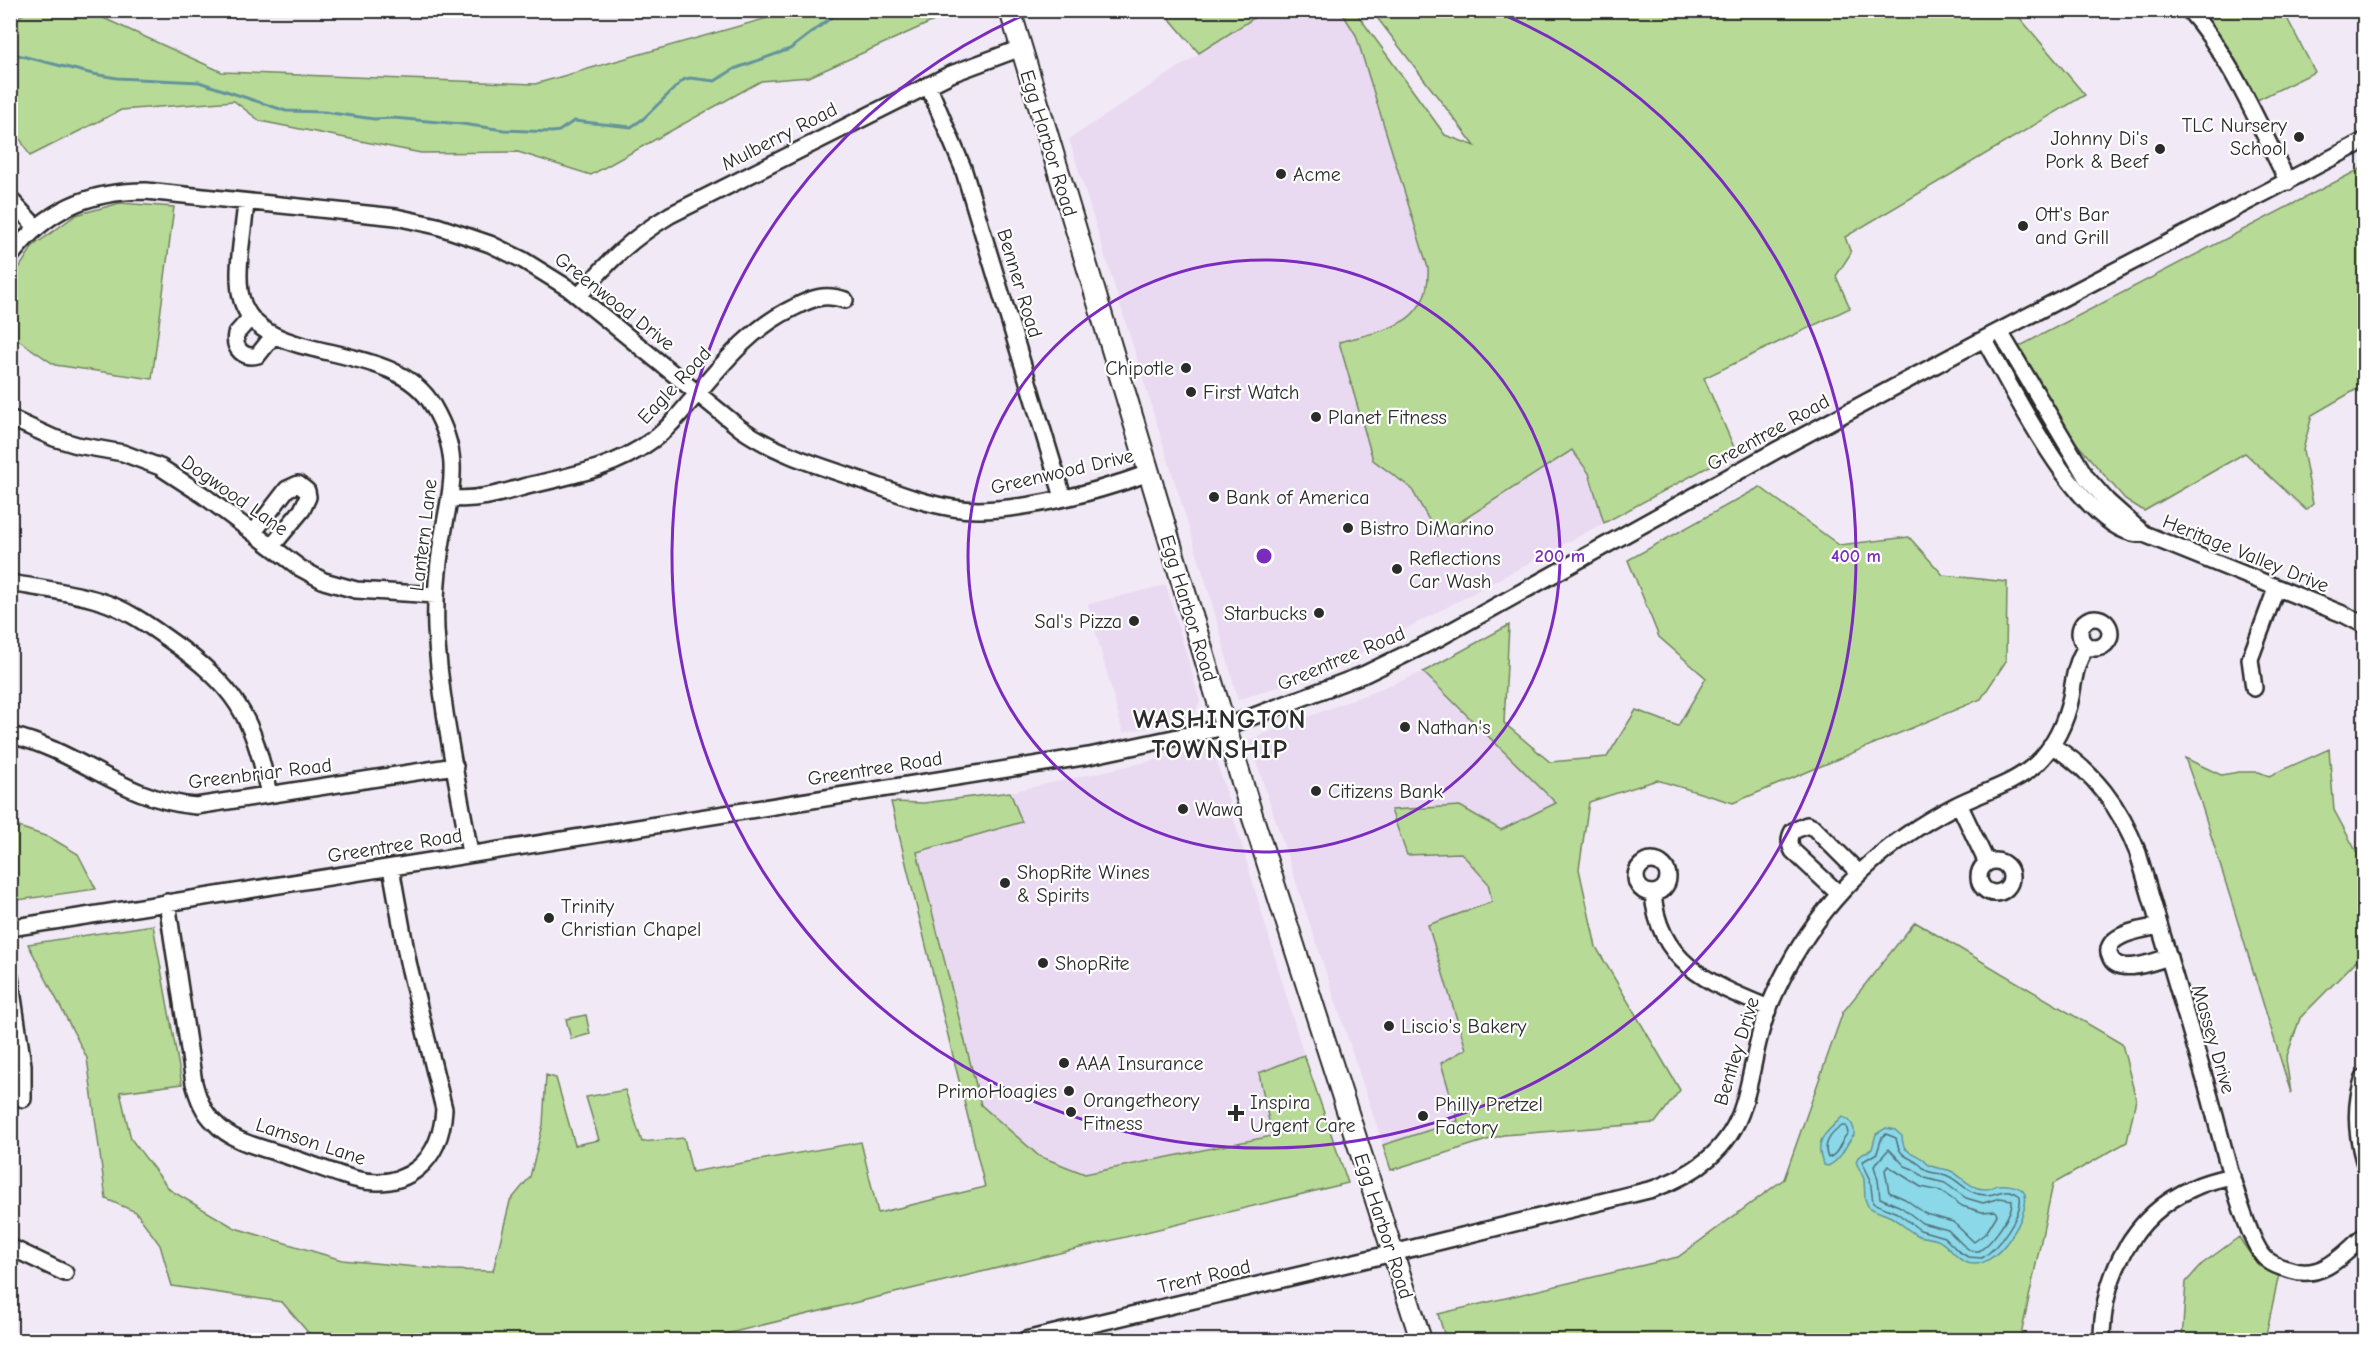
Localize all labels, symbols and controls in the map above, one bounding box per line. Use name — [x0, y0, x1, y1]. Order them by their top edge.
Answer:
street label: Egg Harbor Road — [1015, 67, 1082, 219]
street label: Mulberry Road — [718, 97, 841, 175]
place label: TLC Nursery School — [2182, 114, 2287, 160]
place label: Johnny Di's Pork & Beef — [2045, 127, 2149, 173]
marker: TLC Nursery School — [2292, 130, 2306, 144]
marker: Johnny Di's Pork & Beef — [2153, 142, 2167, 156]
place label: Acme — [1293, 163, 1341, 186]
marker: Acme — [1274, 167, 1288, 181]
place label: Ott's Bar and Grill — [2035, 203, 2109, 249]
marker: Ott's Bar and Grill — [2016, 219, 2030, 233]
street label: Benner Road — [992, 226, 1047, 340]
street label: Greenwood Drive — [550, 247, 679, 355]
street label: Eagle Road — [633, 342, 716, 429]
place label: Chipotle — [1105, 357, 1174, 380]
marker: Chipotle — [1179, 361, 1193, 375]
place label: First Watch — [1203, 381, 1300, 404]
marker: First Watch — [1184, 385, 1198, 399]
street label: Greentree Road — [1703, 389, 1833, 476]
place label: Planet Fitness — [1328, 406, 1447, 429]
marker: Planet Fitness — [1309, 410, 1323, 424]
street label: Greenwood Drive — [988, 444, 1136, 499]
street label: Dogwood Lane — [177, 450, 292, 541]
street label: Lantern Lane — [405, 478, 442, 593]
place label: Bank of America — [1226, 486, 1370, 509]
marker: Bank of America — [1207, 490, 1221, 504]
street label: Heritage Valley Drive — [2159, 510, 2332, 597]
place label: Bistro DiMarino — [1360, 517, 1494, 540]
marker: Bistro DiMarino — [1341, 521, 1355, 535]
street label: Egg Harbor Road — [1155, 532, 1222, 684]
centre of rings — [1254, 546, 1274, 566]
text: 200 m — [1535, 546, 1585, 567]
text: 400 m — [1831, 546, 1881, 567]
place label: Reflections Car Wash — [1409, 547, 1501, 593]
marker: Reflections Car Wash — [1390, 562, 1404, 576]
place label: Starbucks — [1224, 602, 1307, 625]
marker: Starbucks — [1312, 606, 1326, 620]
place label: Sal's Pizza — [1034, 610, 1122, 633]
marker: Sal's Pizza — [1127, 614, 1141, 628]
street label: Greentree Road — [1274, 621, 1408, 696]
district label: WASHINGTON TOWNSHIP — [1133, 705, 1307, 765]
place label: Nathan's — [1417, 716, 1491, 739]
marker: Nathan's — [1398, 720, 1412, 734]
street label: Greentree Road — [806, 746, 944, 791]
street label: Greenbriar Road — [187, 753, 333, 794]
place label: Citizens Bank — [1328, 780, 1443, 803]
marker: Citizens Bank — [1309, 784, 1323, 798]
place label: Wawa — [1195, 798, 1243, 821]
marker: Wawa — [1176, 802, 1190, 816]
street label: Greentree Road — [326, 823, 464, 868]
place label: ShopRite Wines & Spirits — [1017, 861, 1150, 907]
marker: ShopRite Wines & Spirits — [998, 876, 1012, 890]
place label: Trinity Christian Chapel — [561, 895, 701, 941]
marker: Trinity Christian Chapel — [542, 911, 556, 925]
place label: ShopRite — [1055, 952, 1130, 975]
marker: ShopRite — [1036, 956, 1050, 970]
street label: Massey Drive — [2187, 982, 2240, 1096]
street label: Bentley Drive — [1709, 994, 1764, 1108]
place label: Liscio's Bakery — [1401, 1015, 1526, 1038]
marker: Liscio's Bakery — [1382, 1019, 1396, 1033]
place label: AAA Insurance — [1076, 1052, 1204, 1075]
marker: AAA Insurance — [1057, 1056, 1071, 1070]
place label: PrimoHoagies — [937, 1080, 1057, 1103]
marker: PrimoHoagies — [1062, 1084, 1076, 1098]
place label: Orangetheory Fitness — [1083, 1089, 1199, 1135]
place label: Inspira Urgent Care — [1250, 1091, 1355, 1137]
place label: Philly Pretzel Factory — [1435, 1093, 1543, 1139]
marker: Inspira Urgent Care — [1227, 1104, 1245, 1122]
marker: Orangetheory Fitness — [1064, 1105, 1078, 1119]
marker: Philly Pretzel Factory — [1416, 1109, 1430, 1123]
street label: Lamson Lane — [253, 1113, 369, 1170]
street label: Egg Harbor Road — [1349, 1150, 1418, 1302]
street label: Trent Road — [1155, 1255, 1253, 1298]

